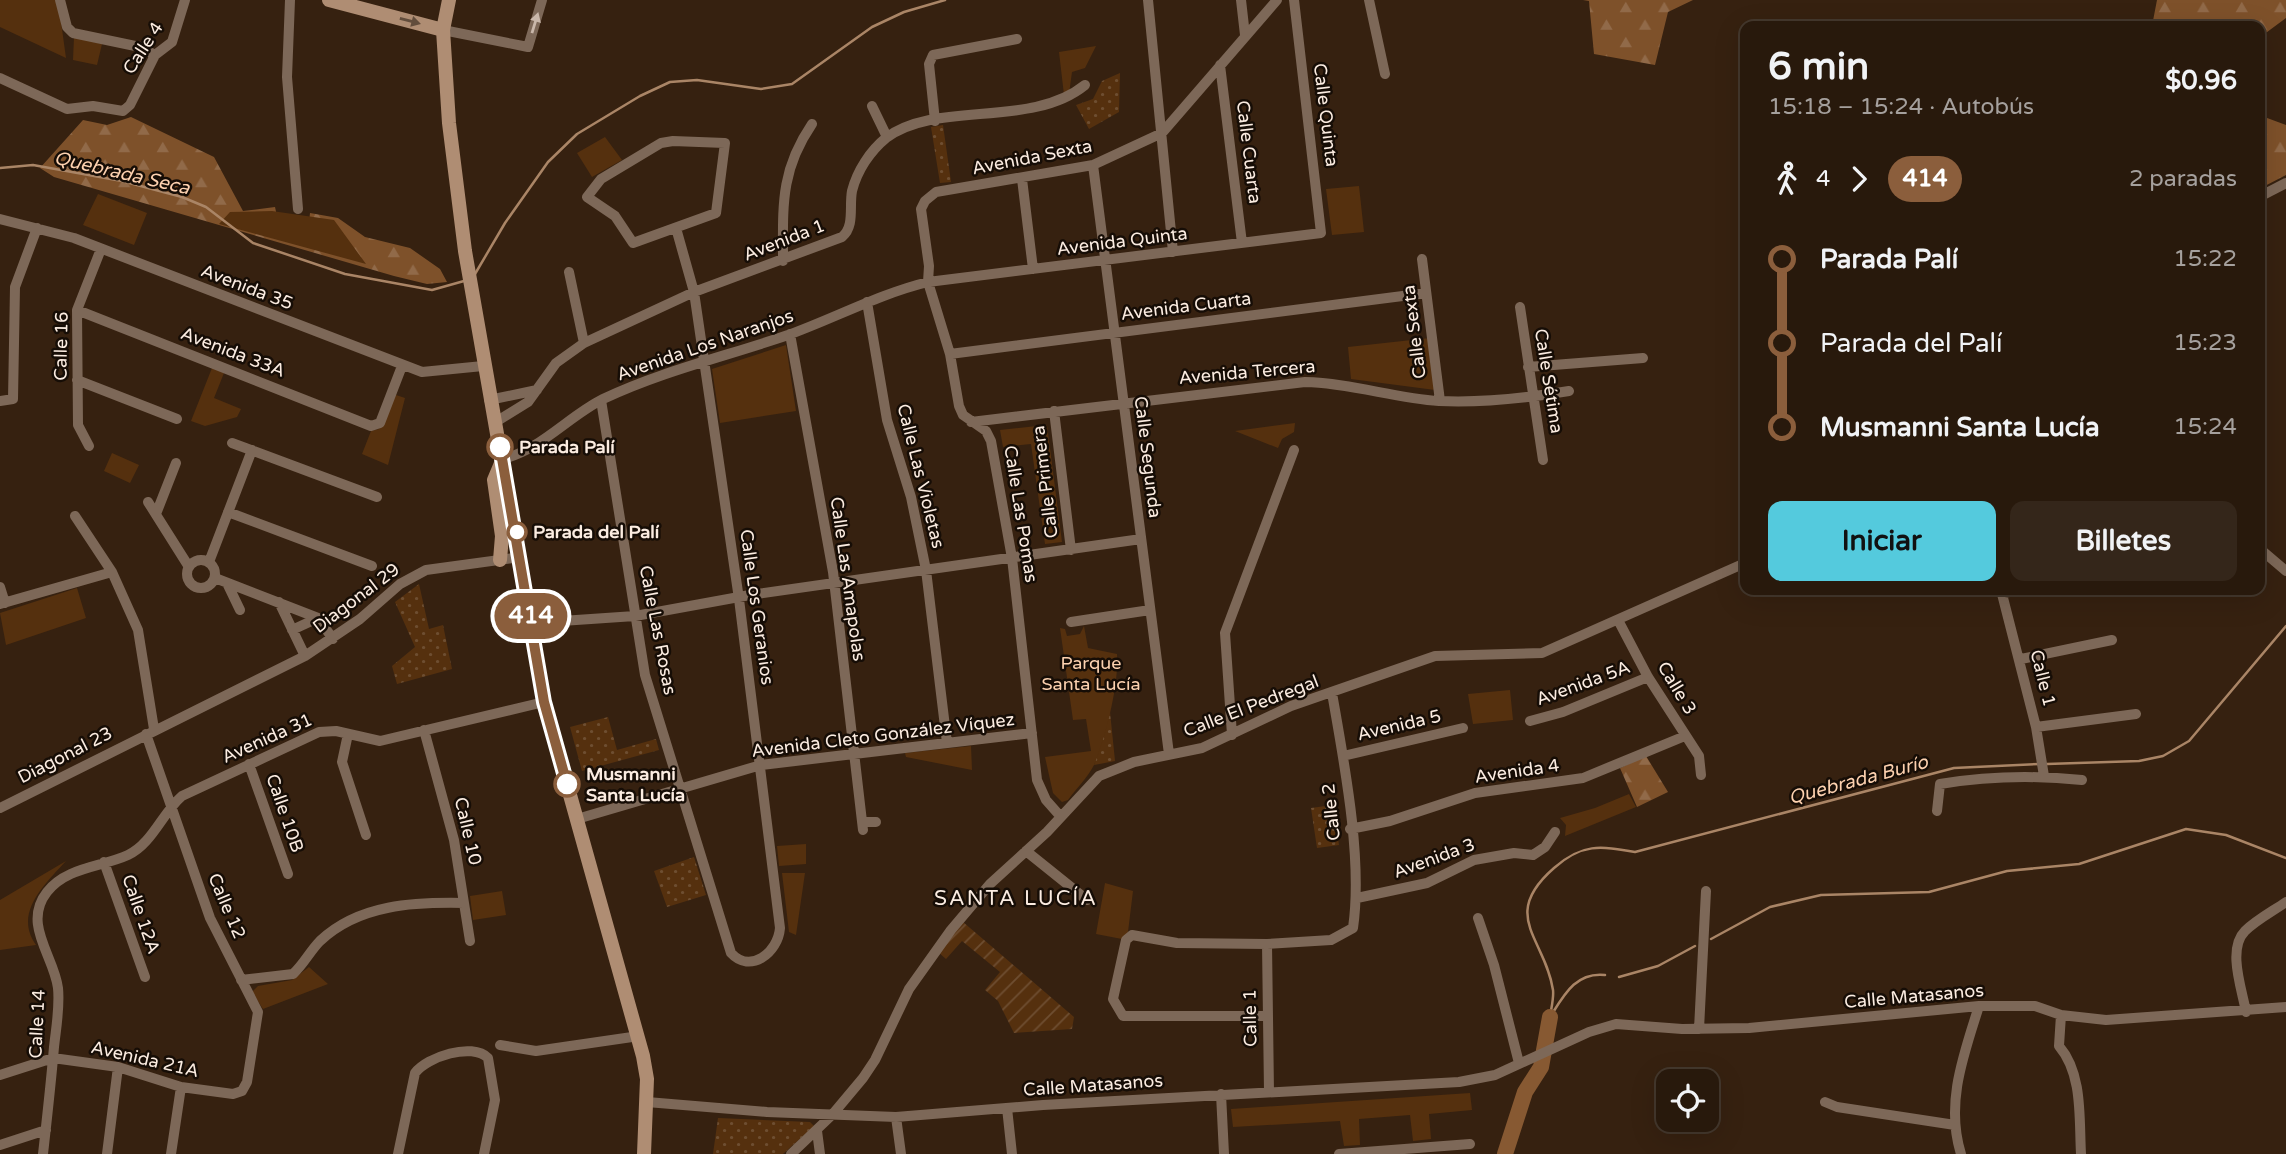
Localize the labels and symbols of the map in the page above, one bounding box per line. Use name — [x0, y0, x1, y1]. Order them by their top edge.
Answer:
one-way arrow — [531, 13, 541, 34]
one-way arrow — [399, 16, 421, 27]
street label: Calle 4 — [118, 18, 168, 78]
street label: Calle Quinta — [1309, 62, 1343, 168]
street label: Calle Cuarta — [1232, 99, 1266, 205]
street label: Avenida Sexta — [970, 135, 1094, 179]
water label: Quebrada Seca — [52, 147, 193, 200]
street label: Avenida 1 — [740, 214, 828, 266]
street label: Avenida Quinta — [1055, 222, 1189, 260]
street label: Avenida 35 — [198, 259, 296, 315]
street label: Calle Sexta — [1397, 284, 1431, 380]
street label: Avenida Cuarta — [1120, 287, 1252, 325]
street label: Avenida Los Naranjos — [614, 304, 796, 386]
street label: Calle 16 — [49, 311, 73, 381]
street label: Avenida 33A — [178, 322, 288, 382]
street label: Calle Sétima — [1530, 327, 1568, 435]
street label: Avenida Tercera — [1178, 355, 1316, 389]
street label: Calle Segunda — [1130, 395, 1166, 519]
street label: Calle Las Violetas — [892, 401, 950, 551]
street label: Calle Primera — [1027, 424, 1063, 540]
marker: Parada Palí — [487, 434, 513, 460]
place label: Parada Palí — [519, 436, 615, 458]
street label: Calle Las Pomas — [999, 444, 1043, 584]
street label: Calle Las Amapolas — [826, 495, 870, 663]
place label: Parada del Palí — [533, 521, 660, 543]
marker: Parada del Palí — [507, 522, 527, 542]
street label: Calle Los Geranios — [735, 528, 779, 686]
street label: Diagonal 29 — [308, 558, 404, 638]
street label: Calle Las Rosas — [635, 563, 681, 697]
line badge: 414 — [491, 593, 571, 639]
street label: Calle 1 — [2025, 647, 2061, 709]
park label: Parque Santa Lucía — [1041, 652, 1141, 695]
street label: Avenida 5A — [1533, 656, 1633, 710]
street label: Calle 3 — [1653, 658, 1701, 718]
street label: Calle El Pedregal — [1180, 670, 1322, 742]
street label: Avenida 5 — [1355, 705, 1443, 745]
street label: Avenida 31 — [218, 708, 316, 768]
street label: Avenida Cleto González Víquez — [750, 708, 1016, 762]
street label: Diagonal 23 — [14, 722, 116, 788]
water label: Quebrada Burío — [1786, 750, 1932, 809]
street label: Avenida 4 — [1473, 754, 1561, 788]
place label: Musmanni Santa Lucía — [586, 763, 685, 806]
street label: Calle 10B — [261, 771, 309, 855]
marker: Musmanni Santa Lucía — [554, 771, 580, 797]
street label: Calle 2 — [1317, 782, 1345, 842]
street label: Calle 10 — [450, 795, 486, 867]
street label: Avenida 3 — [1390, 833, 1478, 883]
street label: Calle 12 — [203, 870, 251, 942]
street label: Calle 12A — [117, 871, 165, 957]
district label: SANTA LUCÍA — [934, 886, 1098, 911]
street label: Calle Matasanos — [1843, 979, 1985, 1013]
street label: Calle 14 — [24, 989, 50, 1059]
street label: Calle 1 — [1238, 989, 1262, 1047]
street label: Avenida 21A — [89, 1036, 201, 1082]
street label: Calle Matasanos — [1022, 1069, 1164, 1101]

